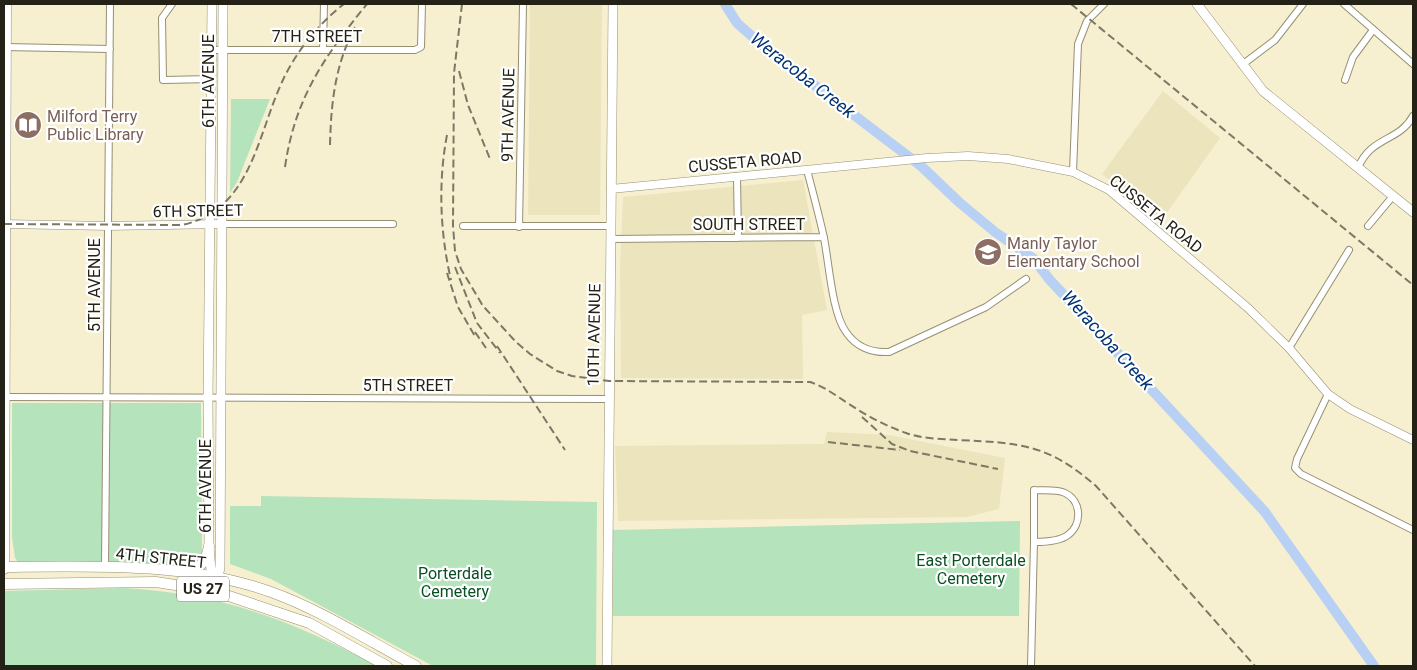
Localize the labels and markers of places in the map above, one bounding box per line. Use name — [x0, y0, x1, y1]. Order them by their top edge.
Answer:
place label: Milford Terry Public Library — [47, 107, 144, 144]
library icon: Milford Terry Public Library — [13, 110, 43, 140]
place label: Manly Taylor Elementary School — [1007, 234, 1140, 271]
school or university icon: Manly Taylor Elementary School — [973, 237, 1003, 267]

